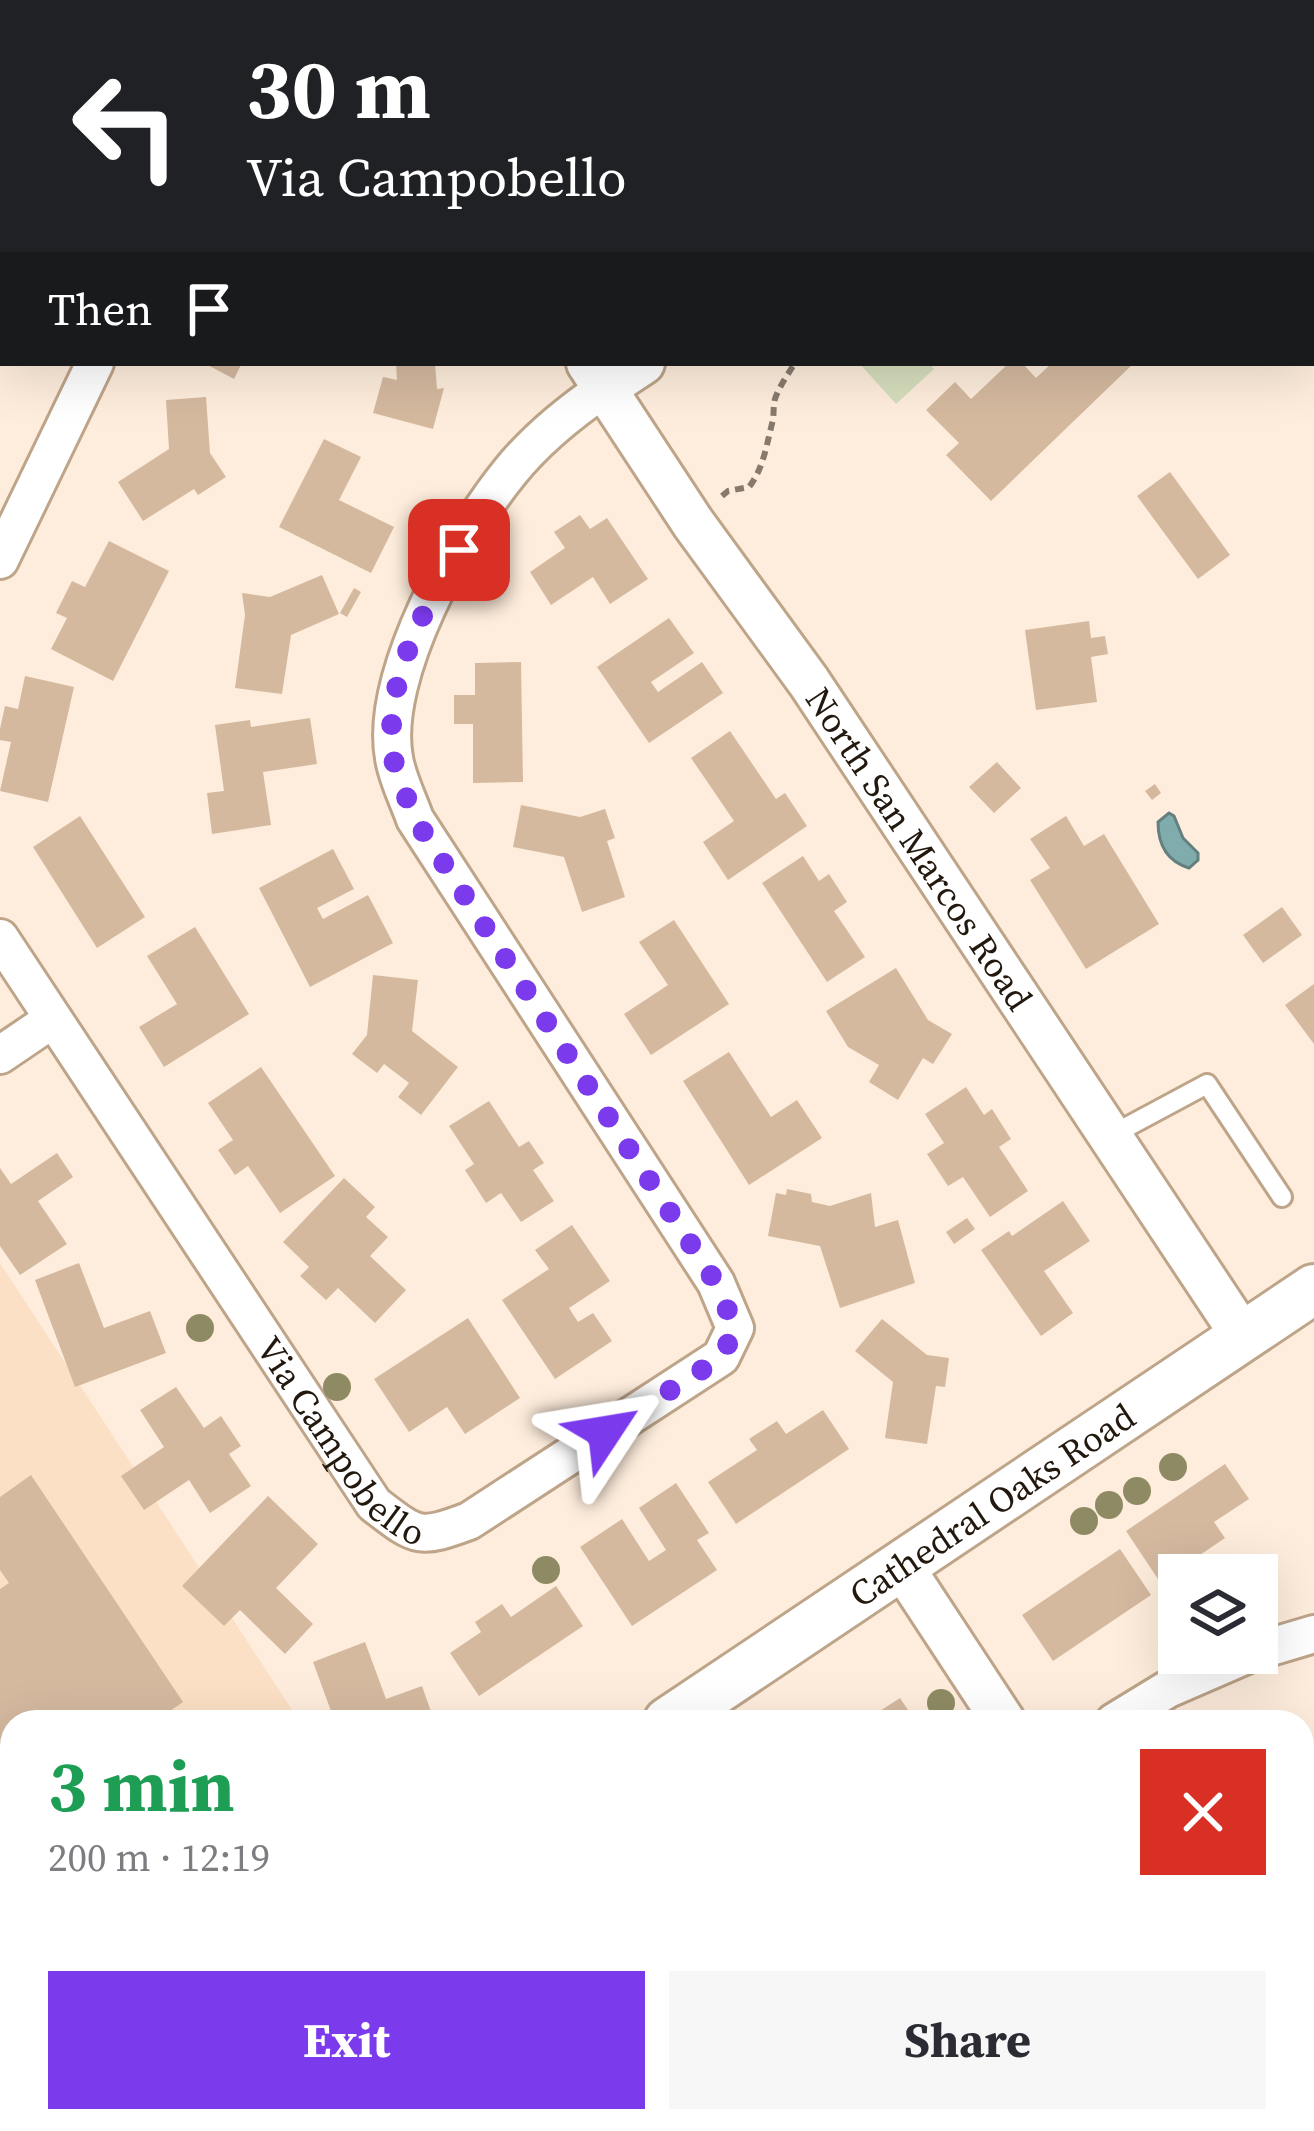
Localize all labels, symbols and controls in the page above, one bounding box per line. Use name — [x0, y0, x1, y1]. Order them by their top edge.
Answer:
text: 30 m — [246, 31, 431, 146]
icon: left — [48, 48, 204, 204]
text: Via Campobello — [246, 140, 627, 214]
icon: arrive — [176, 276, 242, 342]
text: Then — [48, 278, 152, 340]
pin — [408, 499, 510, 601]
icon: arrive — [426, 517, 492, 583]
street label: North San Marcos Road — [795, 677, 1044, 1020]
street label: Via Campobello — [245, 1327, 431, 1557]
position arrow — [542, 1369, 668, 1495]
street label: Cathedral Oaks Road — [840, 1391, 1144, 1618]
map controls — [1158, 1554, 1278, 1674]
button: layers — [1158, 1554, 1278, 1674]
text: 3 min — [48, 1736, 235, 1835]
button: close — [1140, 1749, 1266, 1875]
text: 200 m · 12:19 — [48, 1831, 270, 1884]
button: Exit — [48, 1971, 645, 2109]
button: Share — [669, 1971, 1266, 2109]

